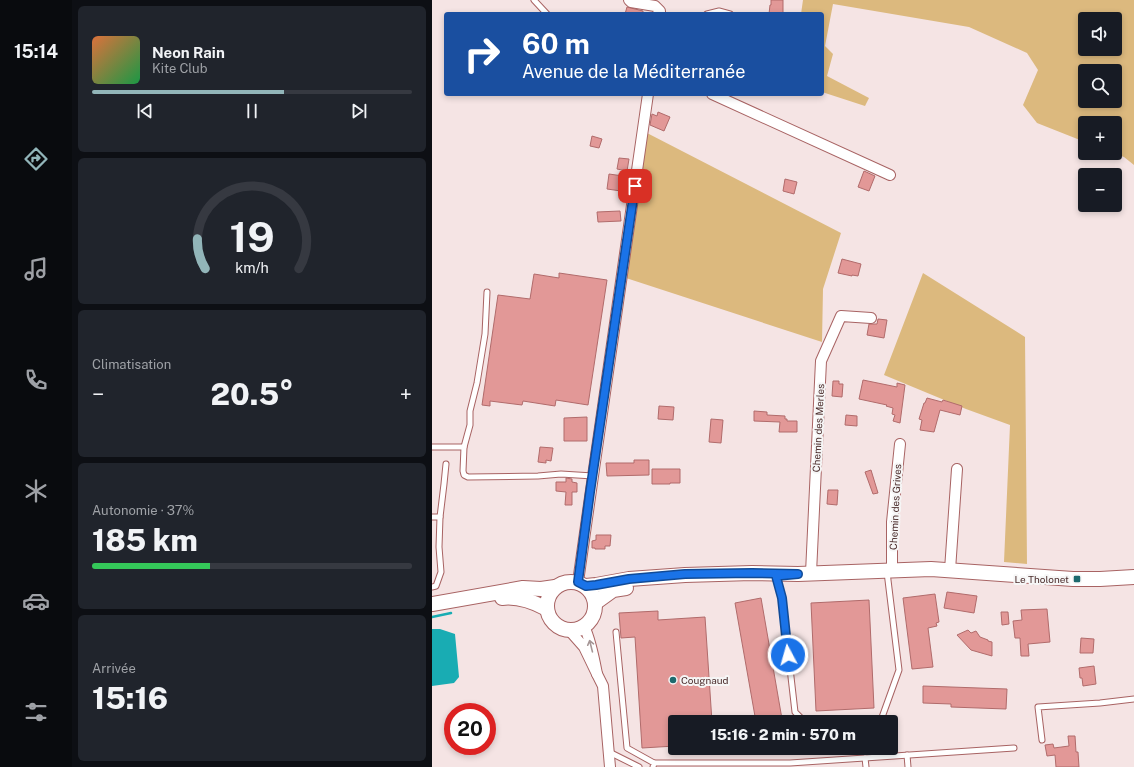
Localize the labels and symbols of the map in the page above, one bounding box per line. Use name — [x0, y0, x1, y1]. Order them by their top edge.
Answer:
pin — [618, 169, 652, 203]
street label: Chemin des Merles — [810, 384, 826, 472]
street label: Chemin des Grives — [887, 464, 903, 550]
place label: Le Tholonet — [1015, 573, 1069, 585]
marker: Le Tholonet — [1072, 574, 1082, 584]
position arrow — [767, 634, 809, 676]
one-way arrow — [587, 640, 594, 653]
place label: Cougnaud — [681, 674, 729, 686]
marker: Cougnaud — [668, 675, 678, 685]
speed limit sign: 20 — [444, 703, 496, 755]

